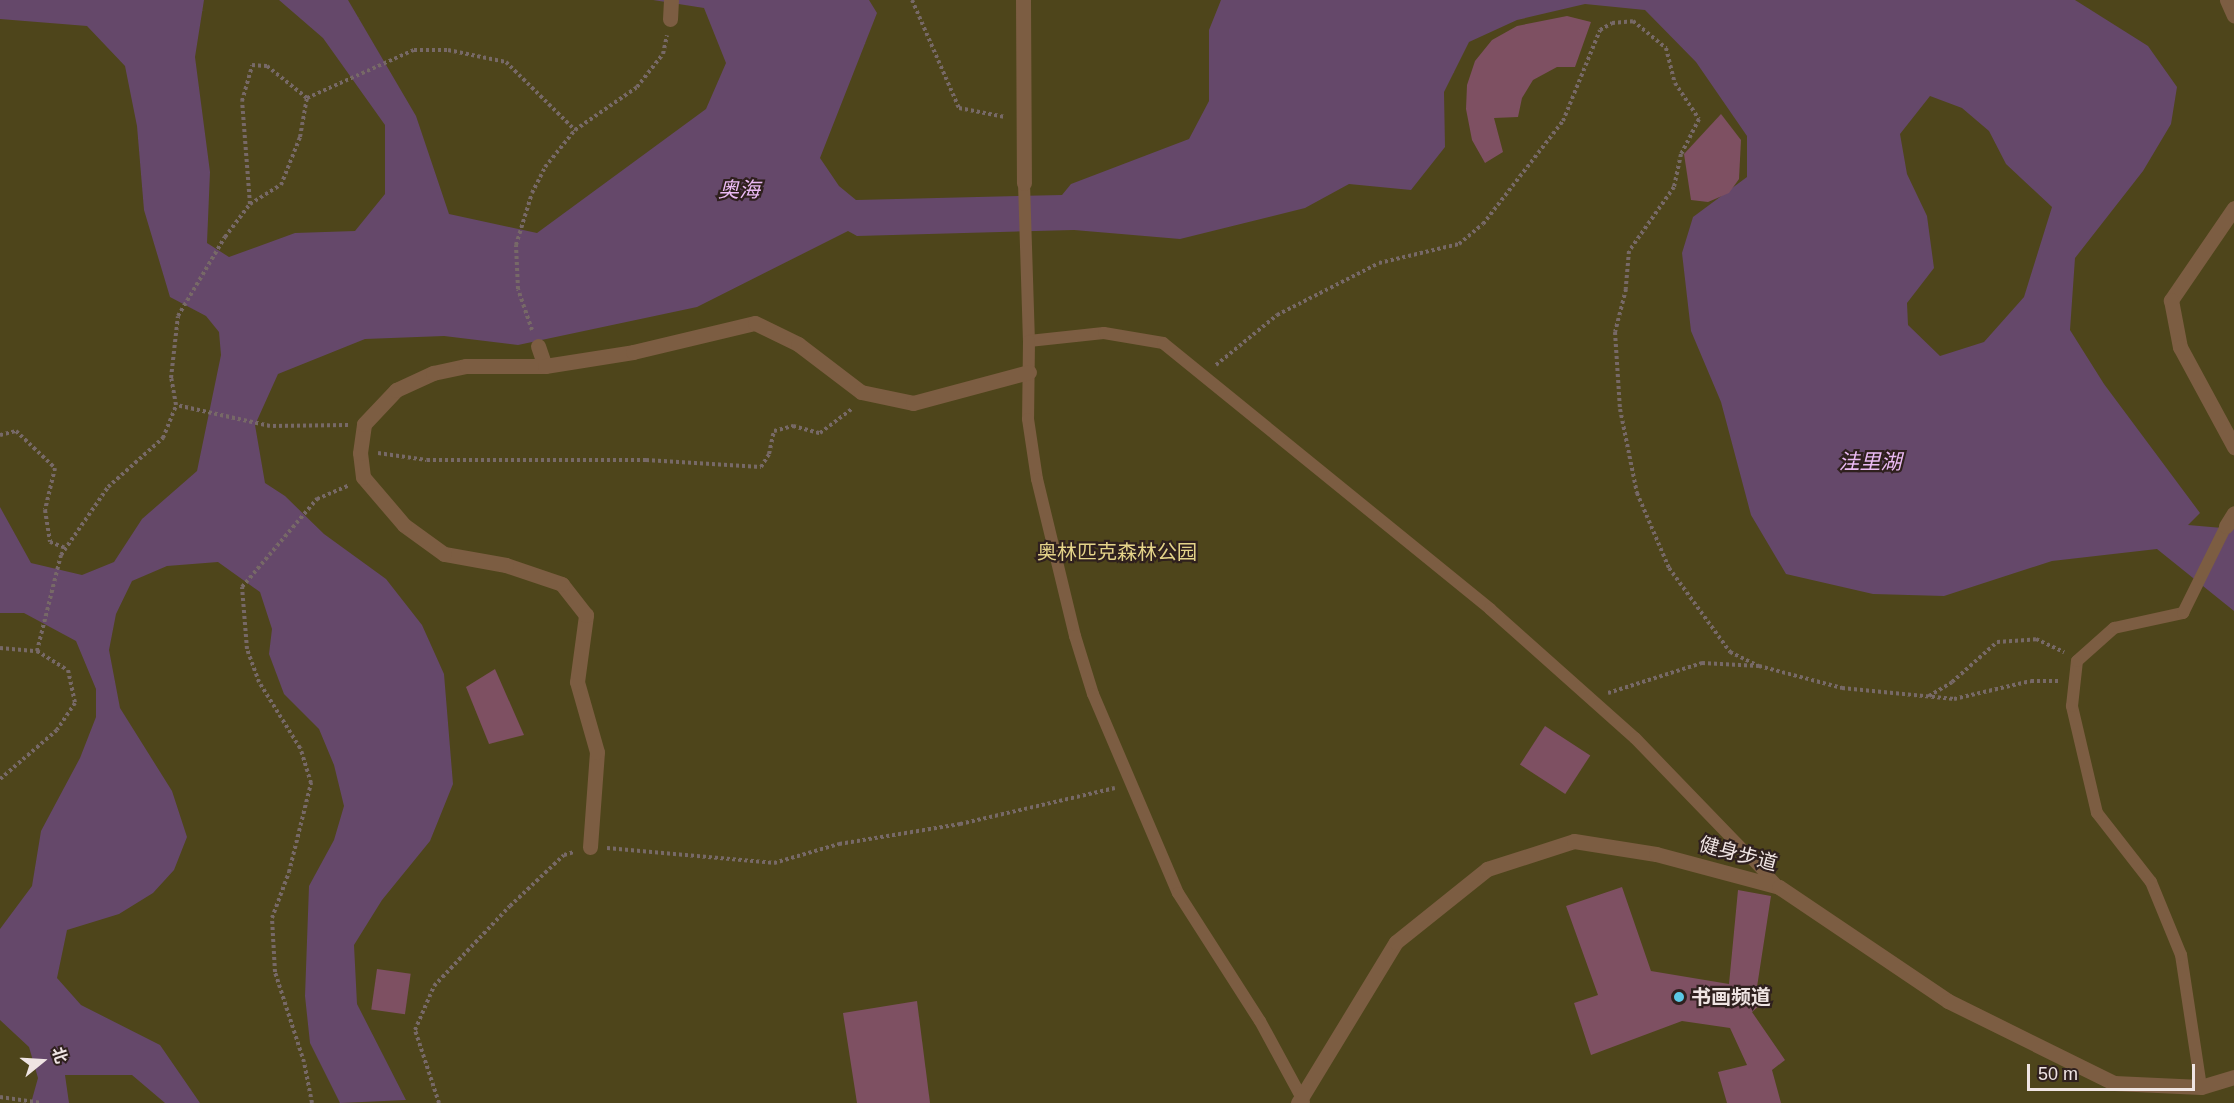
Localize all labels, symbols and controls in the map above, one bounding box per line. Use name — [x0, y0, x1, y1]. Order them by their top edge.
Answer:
water label: 奥海 — [718, 177, 760, 203]
water label: 洼里湖 — [1839, 449, 1901, 475]
park label: 奥林匹克森林公园 — [1037, 540, 1197, 564]
street label: 健身步道 — [1696, 832, 1780, 876]
place label: 书画频道 — [1691, 985, 1771, 1009]
marker: 书画频道 — [1672, 990, 1686, 1004]
north arrow — [12, 1031, 72, 1091]
text: 北 — [49, 1045, 70, 1066]
scale bar — [2030, 1052, 2198, 1090]
text: 50 m — [2038, 1064, 2078, 1084]

